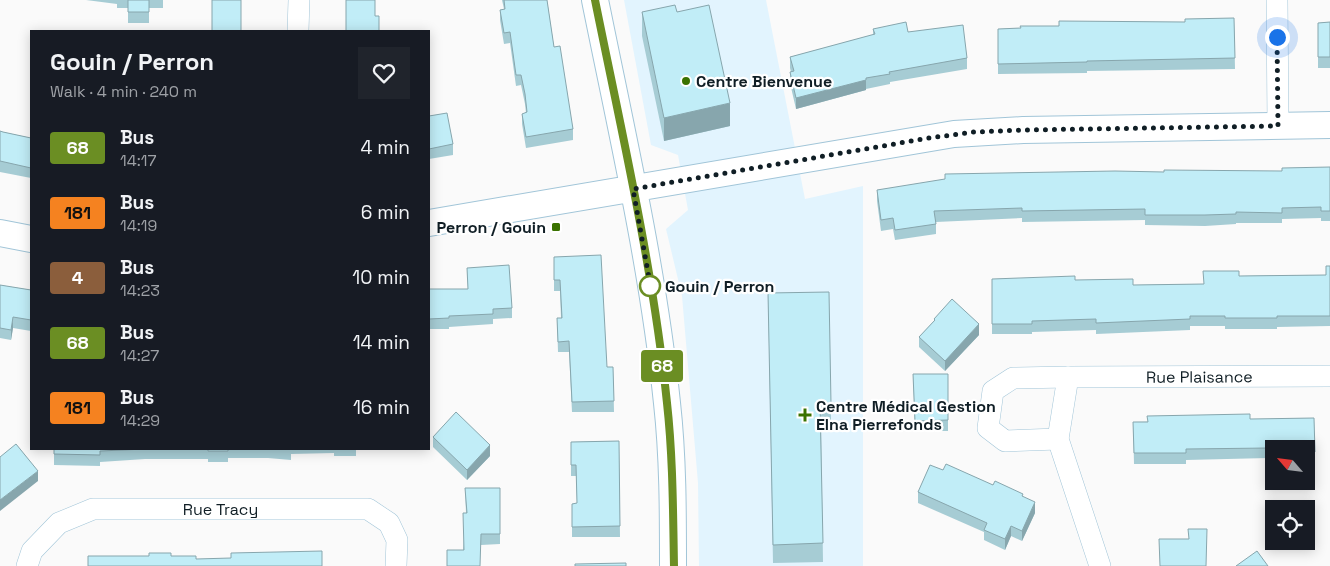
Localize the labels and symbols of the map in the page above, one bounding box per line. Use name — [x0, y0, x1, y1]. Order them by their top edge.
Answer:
your location — [1265, 25, 1290, 50]
place label: Centre Bienvenue — [696, 71, 832, 92]
marker: Centre Bienvenue — [680, 75, 692, 87]
place label: Perron / Gouin — [437, 217, 546, 238]
marker: Perron / Gouin — [550, 221, 562, 233]
marker: Gouin / Perron — [639, 275, 661, 297]
place label: Gouin / Perron — [665, 276, 774, 297]
line badge: 68 — [640, 350, 684, 382]
street label: Rue Plaisance — [1146, 366, 1253, 387]
place label: Centre Médical Gestion Elna Pierrefonds — [816, 396, 996, 435]
marker: Centre Médical Gestion Elna Pierrefonds — [798, 408, 812, 422]
north arrow — [1265, 440, 1315, 490]
street label: Rue Tracy — [183, 499, 258, 520]

